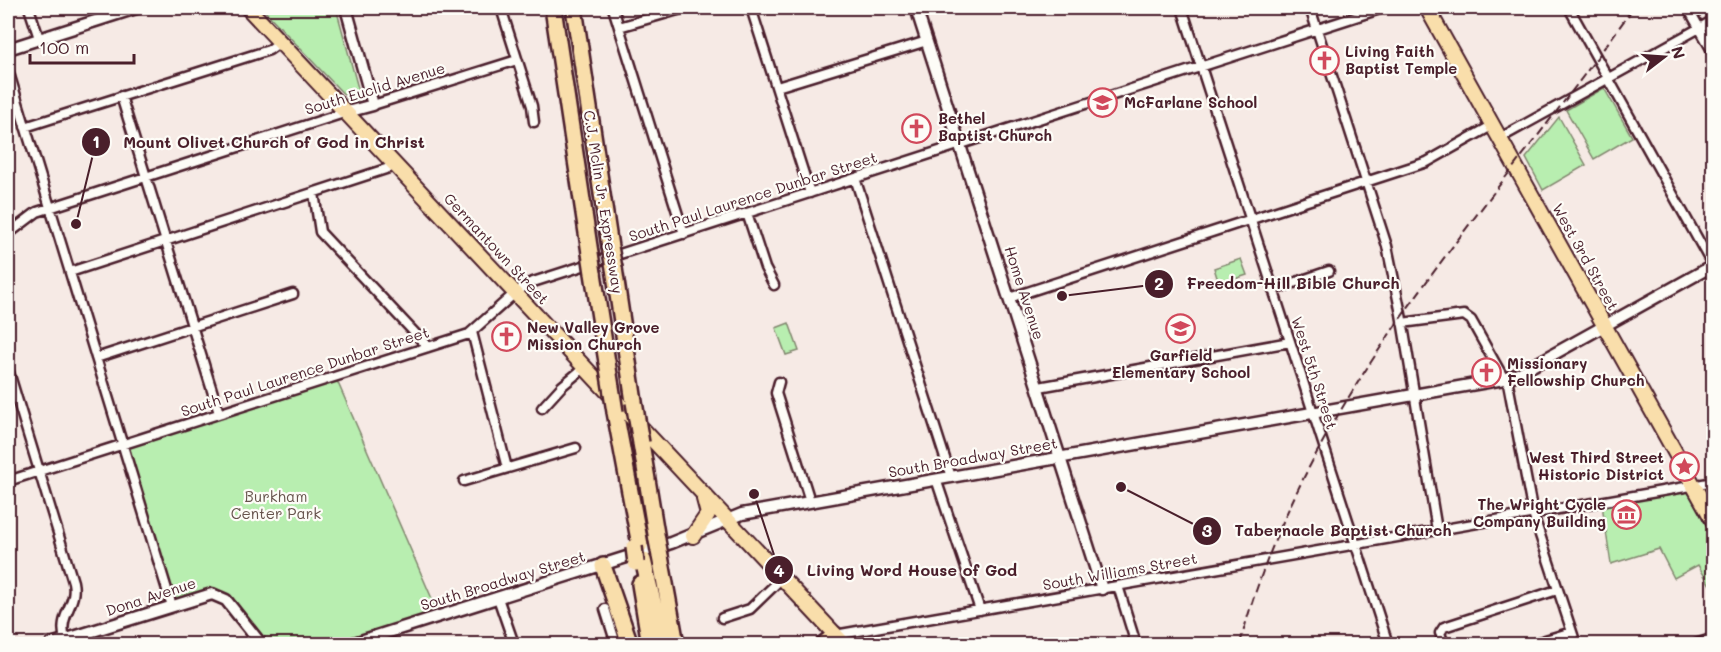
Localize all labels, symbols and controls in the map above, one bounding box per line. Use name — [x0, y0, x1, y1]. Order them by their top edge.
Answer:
scale bar — [30, 27, 134, 65]
north arrow — [1634, 27, 1694, 87]
text: 100 m — [39, 35, 89, 59]
place label: Living Faith Baptist Temple — [1345, 41, 1457, 78]
text: N — [1667, 44, 1691, 61]
church icon: Living Faith Baptist Temple — [1308, 45, 1340, 77]
street label: South Euclid Avenue — [302, 57, 447, 119]
school or university icon: McFarlane School — [1087, 87, 1119, 119]
place label: McFarlane School — [1124, 92, 1257, 112]
place label: Bethel Baptist Church — [938, 108, 1052, 145]
street label: C.J. Mclin Jr. Expressway — [580, 109, 628, 295]
church icon: Bethel Baptist Church — [901, 112, 933, 144]
callout: Mount Olivet Church of God in Christ — [81, 125, 436, 159]
text: 1 — [92, 129, 100, 153]
text: Mount Olivet Church of God in Christ — [123, 131, 425, 152]
street label: South Paul Laurence Dunbar Street — [626, 146, 879, 246]
street label: Germantown Street — [440, 188, 554, 308]
street label: West 3rd Street — [1548, 199, 1624, 314]
street label: Home Avenue — [1000, 243, 1050, 342]
callout: Freedom-Hill Bible Church — [1144, 267, 1411, 301]
text: 2 — [1154, 271, 1164, 295]
text: Freedom-Hill Bible Church — [1186, 272, 1400, 293]
school or university icon: Garfield Elementary School — [1165, 313, 1197, 345]
street label: West 5th Street — [1287, 314, 1343, 432]
place label: New Valley Grove Mission Church — [527, 317, 660, 354]
street label: South Paul Laurence Dunbar Street — [178, 321, 431, 421]
church icon: New Valley Grove Mission Church — [490, 321, 522, 353]
place label: Garfield Elementary School — [1112, 345, 1250, 382]
place label: Missionary Fellowship Church — [1507, 353, 1645, 390]
church icon: Missionary Fellowship Church — [1470, 357, 1502, 389]
street label: South Broadway Street — [887, 432, 1059, 482]
place label: West Third Street Historic District — [1529, 447, 1664, 484]
place icon: West Third Street Historic District — [1669, 451, 1701, 483]
park label: Burkham Center Park — [231, 486, 321, 523]
place label: The Wright Cycle Company Building — [1473, 494, 1606, 531]
museum icon: The Wright Cycle Company Building — [1611, 498, 1643, 530]
callout: Tabernacle Baptist Church — [1192, 514, 1463, 548]
text: 3 — [1202, 518, 1213, 542]
text: Tabernacle Baptist Church — [1234, 519, 1452, 540]
street label: South Broadway Street — [418, 545, 588, 615]
street label: South Williams Street — [1041, 548, 1199, 594]
callout: Living Word House of God — [764, 553, 1029, 587]
text: 4 — [773, 558, 785, 582]
text: Living Word House of God — [807, 559, 1017, 580]
street label: Dona Avenue — [103, 572, 198, 620]

